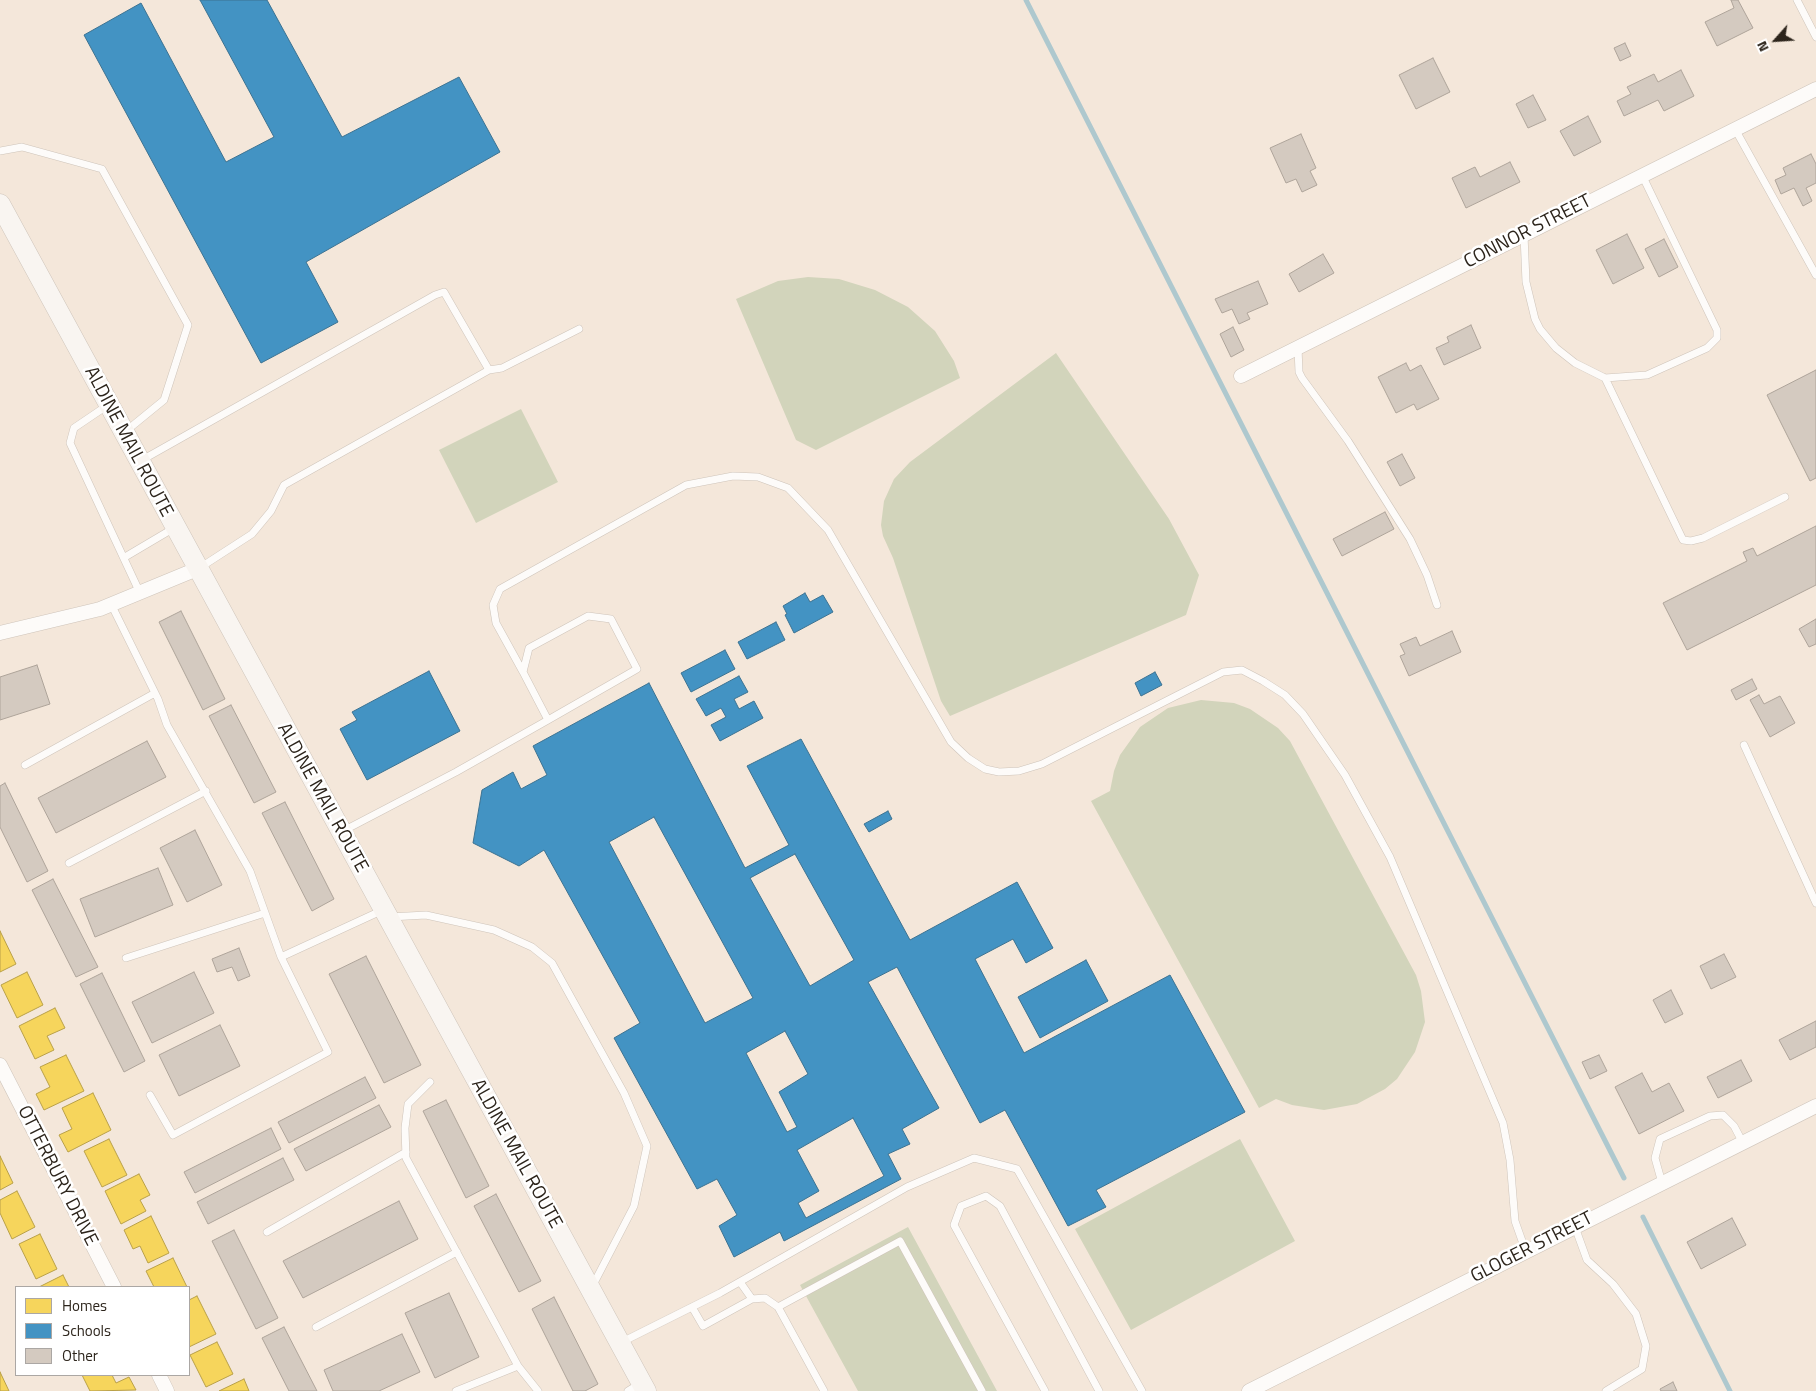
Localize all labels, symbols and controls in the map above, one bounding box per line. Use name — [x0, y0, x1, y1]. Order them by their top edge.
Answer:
north arrow — [1751, 15, 1801, 65]
text: N — [1751, 38, 1774, 56]
street label: CONNOR STREET — [1461, 190, 1595, 274]
street label: ALDINE MAIL ROUTE — [79, 363, 177, 521]
street label: ALDINE MAIL ROUTE — [272, 719, 372, 877]
street label: ALDINE MAIL ROUTE — [466, 1075, 566, 1233]
street label: OTTERBURY DRIVE — [12, 1102, 102, 1250]
street label: GLOGER STREET — [1467, 1207, 1597, 1289]
legend — [15, 1286, 190, 1376]
text: Homes — [62, 1294, 107, 1317]
text: Schools — [62, 1319, 111, 1342]
text: Other — [62, 1344, 98, 1367]

